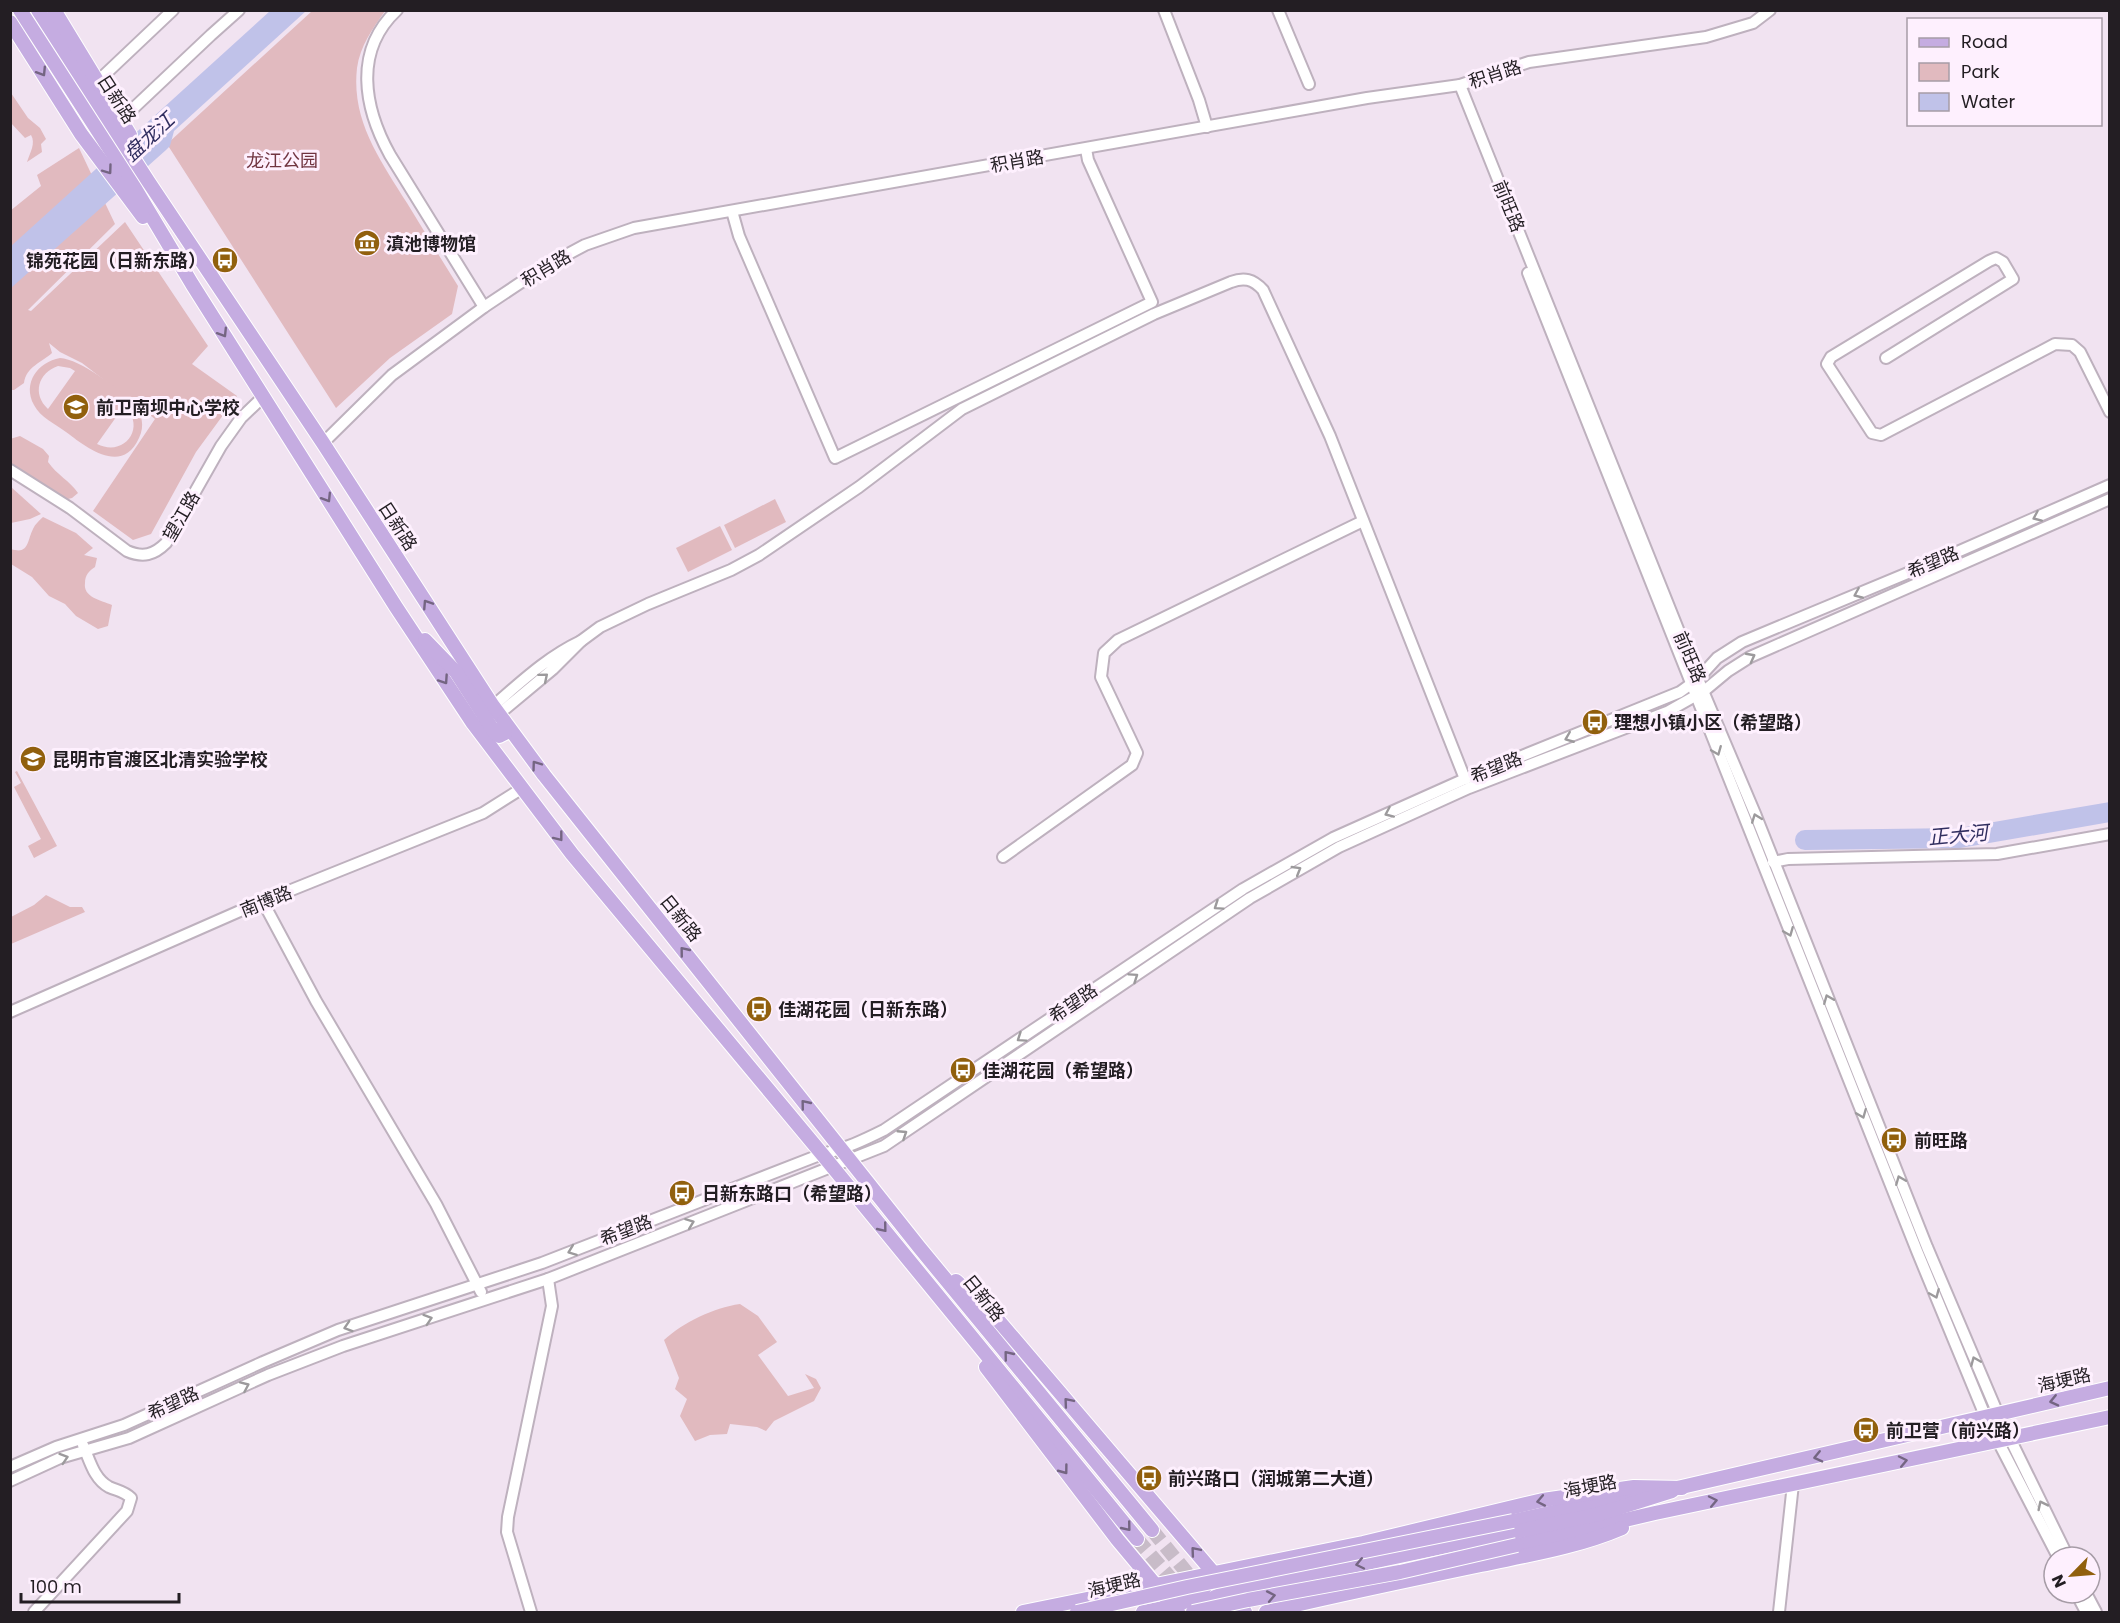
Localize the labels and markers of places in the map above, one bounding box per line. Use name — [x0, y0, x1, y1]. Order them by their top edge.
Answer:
museum icon: 滇池博物馆 — [352, 228, 382, 258]
place label: 滇池博物馆 — [386, 231, 476, 256]
bus stop icon: 锦苑花园（日新东路） — [210, 245, 240, 275]
place label: 锦苑花园（日新东路） — [26, 248, 206, 273]
school or university icon: 前卫南坝中心学校 — [61, 392, 91, 422]
place label: 前卫南坝中心学校 — [96, 395, 240, 420]
bus stop icon: 理想小镇小区（希望路） — [1580, 707, 1610, 737]
place label: 理想小镇小区（希望路） — [1614, 710, 1812, 735]
school or university icon: 昆明市官渡区北清实验学校 — [18, 744, 48, 774]
place label: 昆明市官渡区北清实验学校 — [52, 747, 268, 772]
bus stop icon: 佳湖花园（日新东路） — [744, 994, 774, 1024]
place label: 佳湖花园（日新东路） — [778, 997, 958, 1022]
bus stop icon: 佳湖花园（希望路） — [948, 1055, 978, 1085]
place label: 佳湖花园（希望路） — [982, 1058, 1144, 1083]
bus stop icon: 前旺路 — [1879, 1125, 1909, 1155]
place label: 前旺路 — [1914, 1128, 1968, 1153]
bus stop icon: 日新东路口（希望路） — [667, 1178, 697, 1208]
place label: 日新东路口（希望路） — [702, 1181, 882, 1206]
bus stop icon: 前卫营（前兴路） — [1851, 1415, 1881, 1445]
place label: 前卫营（前兴路） — [1886, 1418, 2030, 1443]
bus stop icon: 前兴路口（润城第二大道） — [1134, 1463, 1164, 1493]
place label: 前兴路口（润城第二大道） — [1168, 1466, 1384, 1491]

